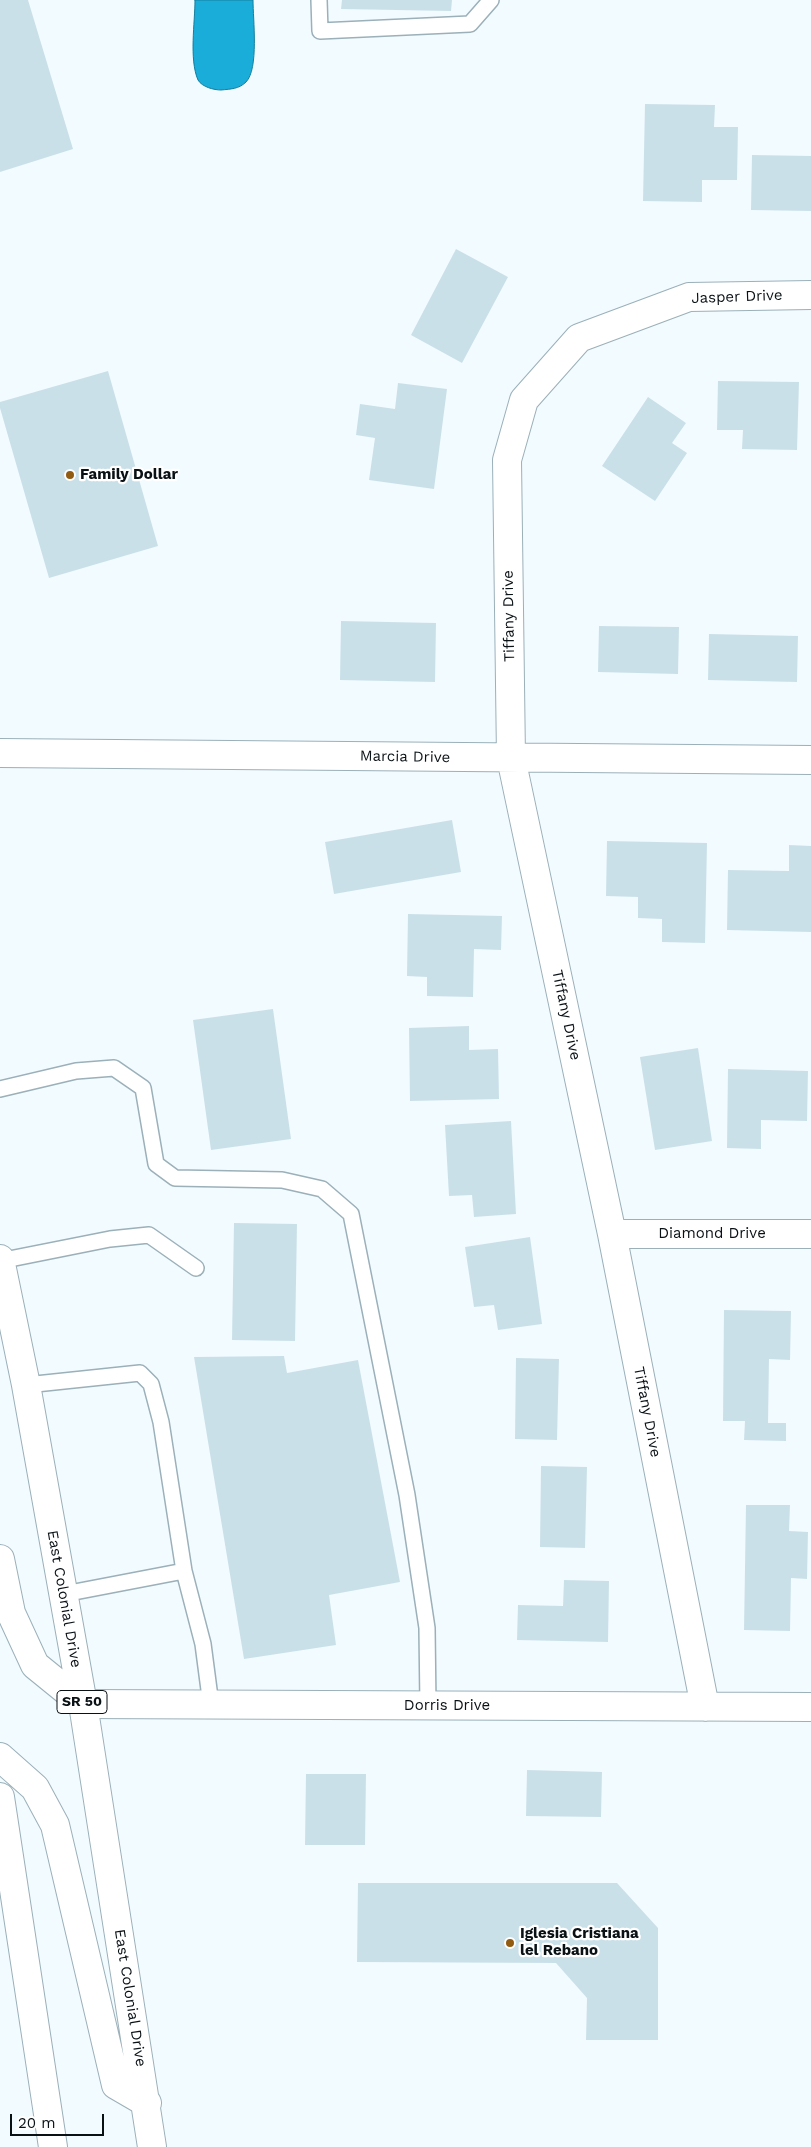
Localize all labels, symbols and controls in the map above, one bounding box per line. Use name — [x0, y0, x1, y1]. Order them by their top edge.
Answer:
street label: Jasper Drive — [691, 286, 783, 308]
place label: Family Dollar — [80, 466, 178, 484]
marker: Family Dollar — [64, 469, 76, 481]
street label: Tiffany Drive — [499, 570, 519, 662]
street label: Marcia Drive — [360, 747, 450, 767]
street label: Tiffany Drive — [548, 968, 584, 1062]
street label: Diamond Drive — [658, 1225, 766, 1243]
street label: Tiffany Drive — [629, 1365, 665, 1459]
street label: East Colonial Drive — [43, 1529, 85, 1669]
road number: SR 50 — [57, 1690, 107, 1714]
street label: Dorris Drive — [404, 1697, 490, 1715]
place label: Iglesia Cristiana lel Rebano — [520, 1925, 639, 1960]
street label: East Colonial Drive — [110, 1928, 150, 2068]
marker: Iglesia Cristiana lel Rebano — [504, 1937, 516, 1949]
scale bar — [12, 2104, 106, 2136]
text: 20 m — [18, 2114, 56, 2132]

